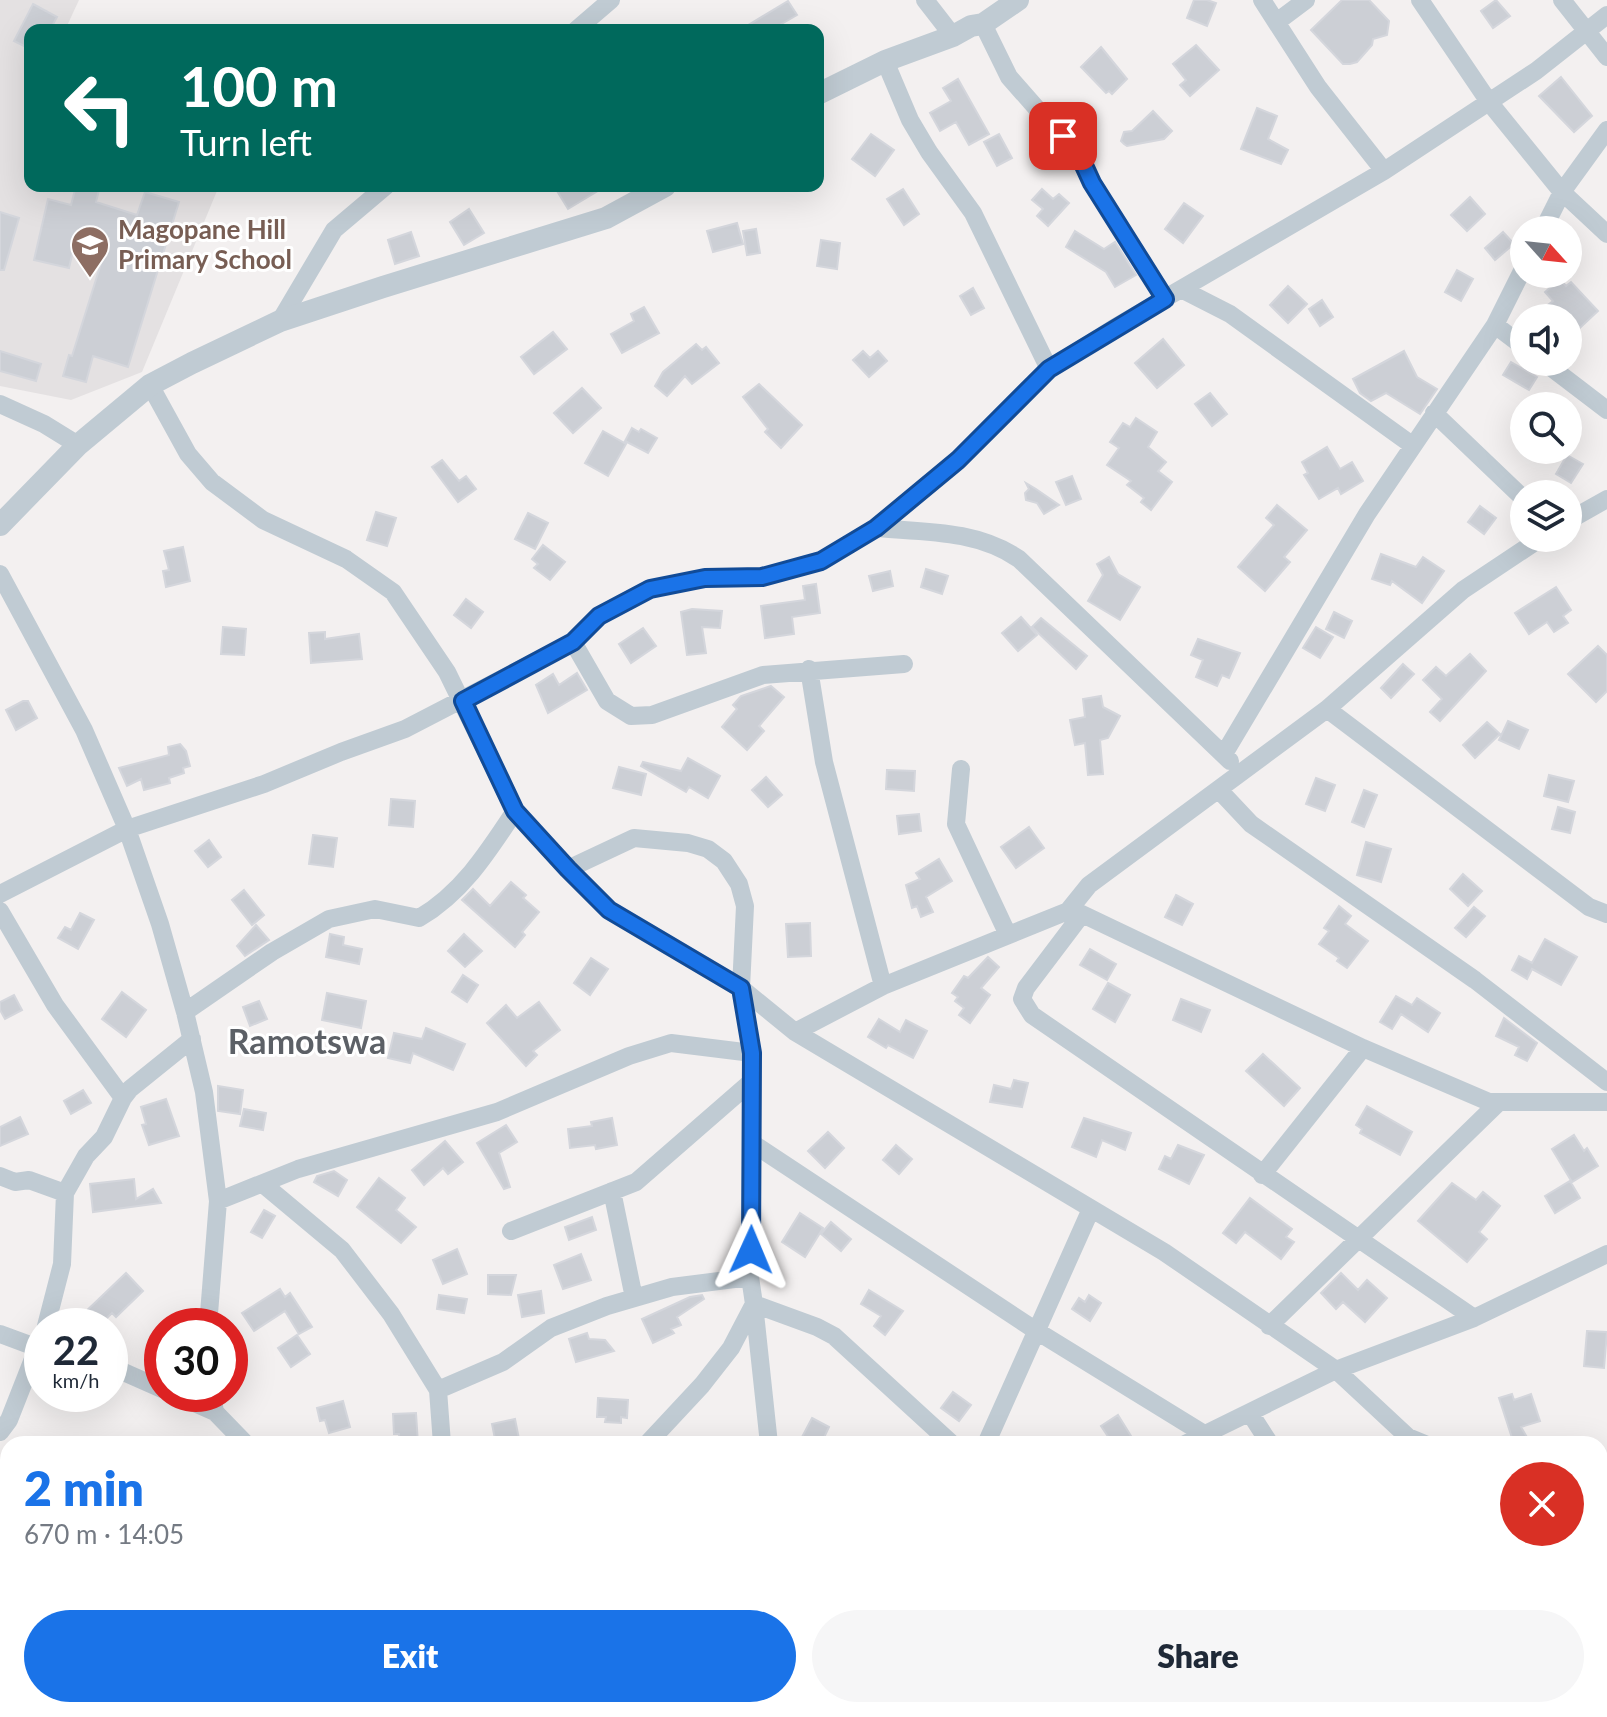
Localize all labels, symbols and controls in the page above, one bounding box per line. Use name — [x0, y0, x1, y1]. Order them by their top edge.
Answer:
text: 100 m — [180, 52, 338, 119]
icon: left — [48, 56, 152, 160]
pin — [1029, 102, 1097, 170]
icon: arrive — [1041, 114, 1085, 158]
text: Turn left — [180, 120, 312, 164]
place label: Magopane Hill Primary School — [118, 213, 292, 275]
north arrow — [1510, 216, 1582, 288]
map controls — [1510, 216, 1582, 552]
school or university icon: Magopane Hill Primary School — [69, 224, 111, 279]
button: sound — [1510, 304, 1582, 376]
button: search — [1510, 392, 1582, 464]
button: layers — [1510, 480, 1582, 552]
district label: Ramotswa — [228, 1020, 386, 1061]
position arrow — [709, 1208, 793, 1292]
speed limit sign: 30 — [144, 1308, 248, 1412]
text: 22 — [53, 1326, 99, 1374]
text: km/h — [53, 1368, 99, 1392]
text: 2 min — [24, 1459, 144, 1516]
button: close — [1500, 1462, 1584, 1546]
text: 670 m · 14:05 — [24, 1518, 184, 1550]
button: Exit — [24, 1610, 796, 1702]
button: Share — [812, 1610, 1584, 1702]

